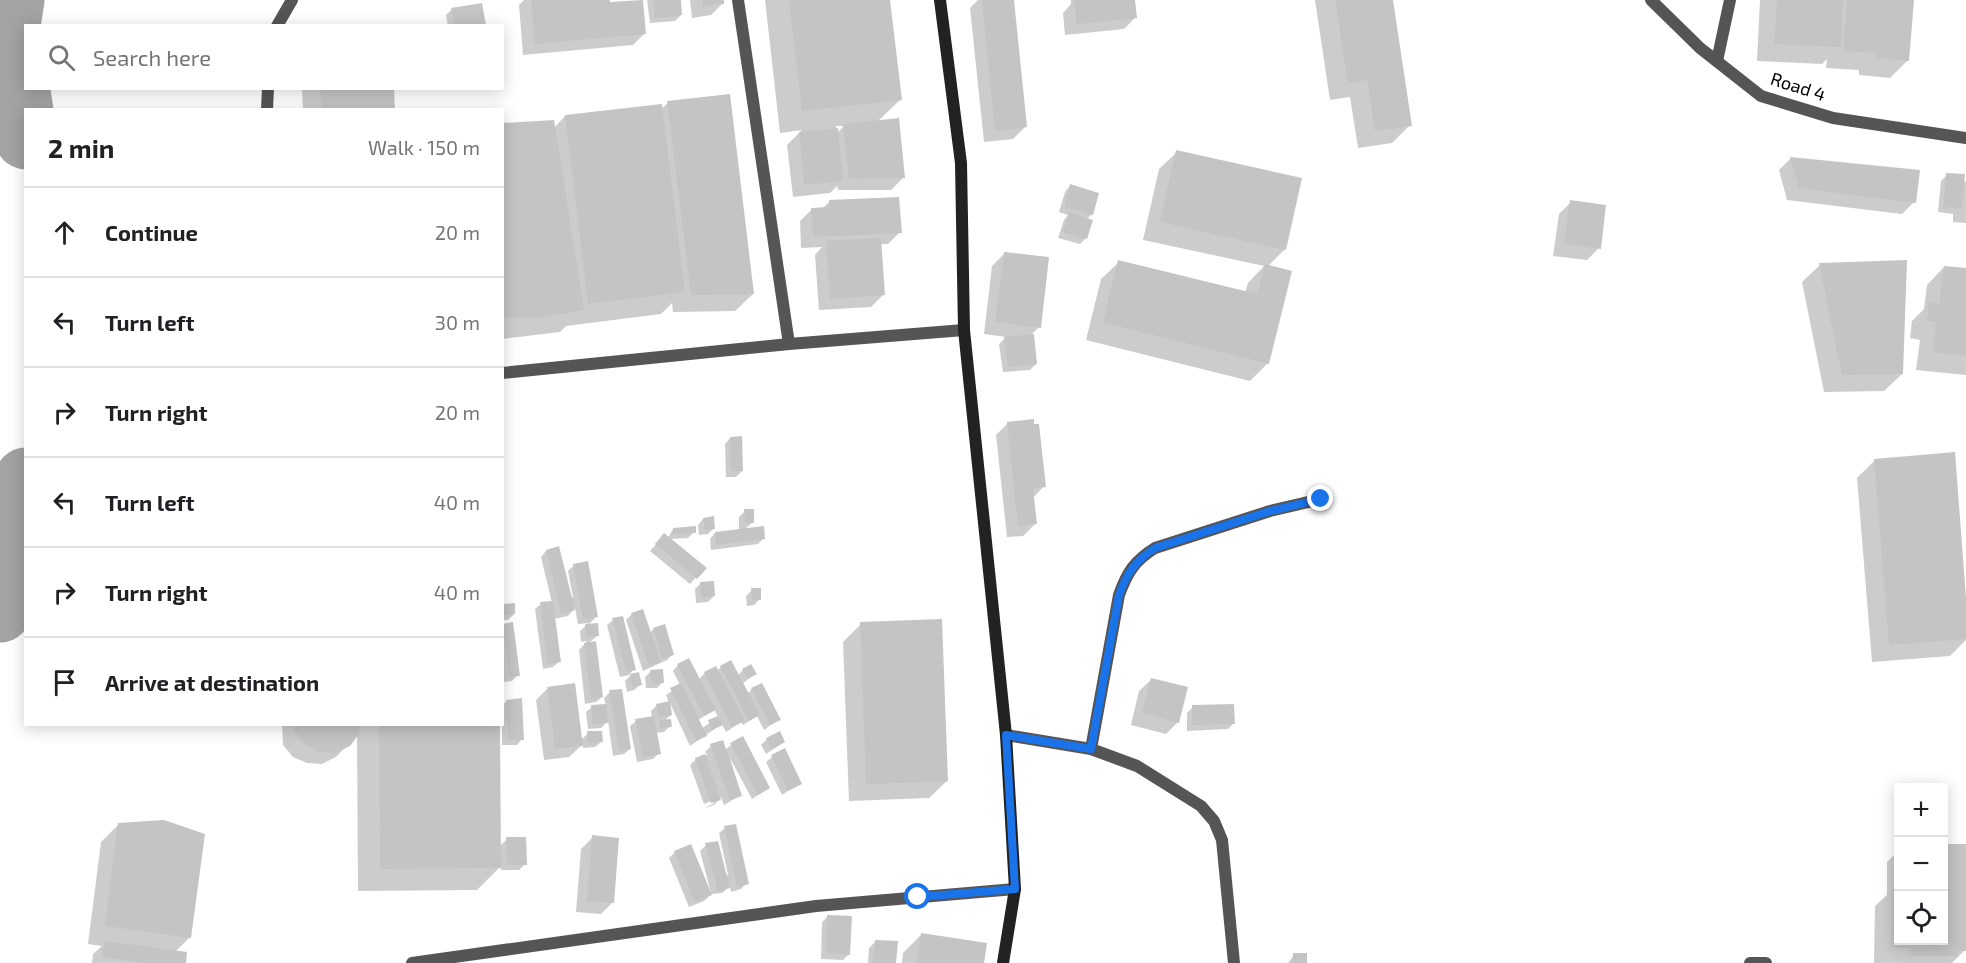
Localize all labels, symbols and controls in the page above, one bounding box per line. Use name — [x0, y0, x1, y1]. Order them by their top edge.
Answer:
search box — [24, 24, 504, 90]
icon: search — [45, 41, 78, 74]
text: Search here — [93, 44, 211, 70]
street label: Road 4 — [1768, 67, 1829, 105]
text: 2 min — [48, 132, 114, 163]
text: Walk · 150 m — [368, 135, 480, 159]
icon: ahead — [48, 216, 81, 249]
text: Continue — [105, 219, 198, 245]
text: 20 m — [435, 220, 480, 244]
icon: left — [48, 306, 81, 339]
text: Turn left — [105, 309, 194, 335]
text: 30 m — [435, 310, 480, 334]
icon: right — [48, 396, 81, 429]
text: Turn right — [105, 399, 207, 425]
text: 20 m — [435, 400, 480, 424]
route end — [1307, 485, 1333, 511]
icon: left — [48, 486, 81, 519]
text: Turn left — [105, 489, 194, 515]
text: 40 m — [434, 490, 480, 514]
icon: right — [48, 576, 81, 609]
text: Turn right — [105, 579, 207, 605]
text: 40 m — [434, 580, 480, 604]
icon: arrive — [48, 666, 81, 699]
text: Arrive at destination — [105, 669, 319, 695]
map controls — [1894, 783, 1948, 945]
button: + — [1894, 783, 1948, 837]
button: − — [1894, 837, 1948, 891]
route start — [904, 883, 930, 909]
button: locate — [1894, 891, 1948, 945]

